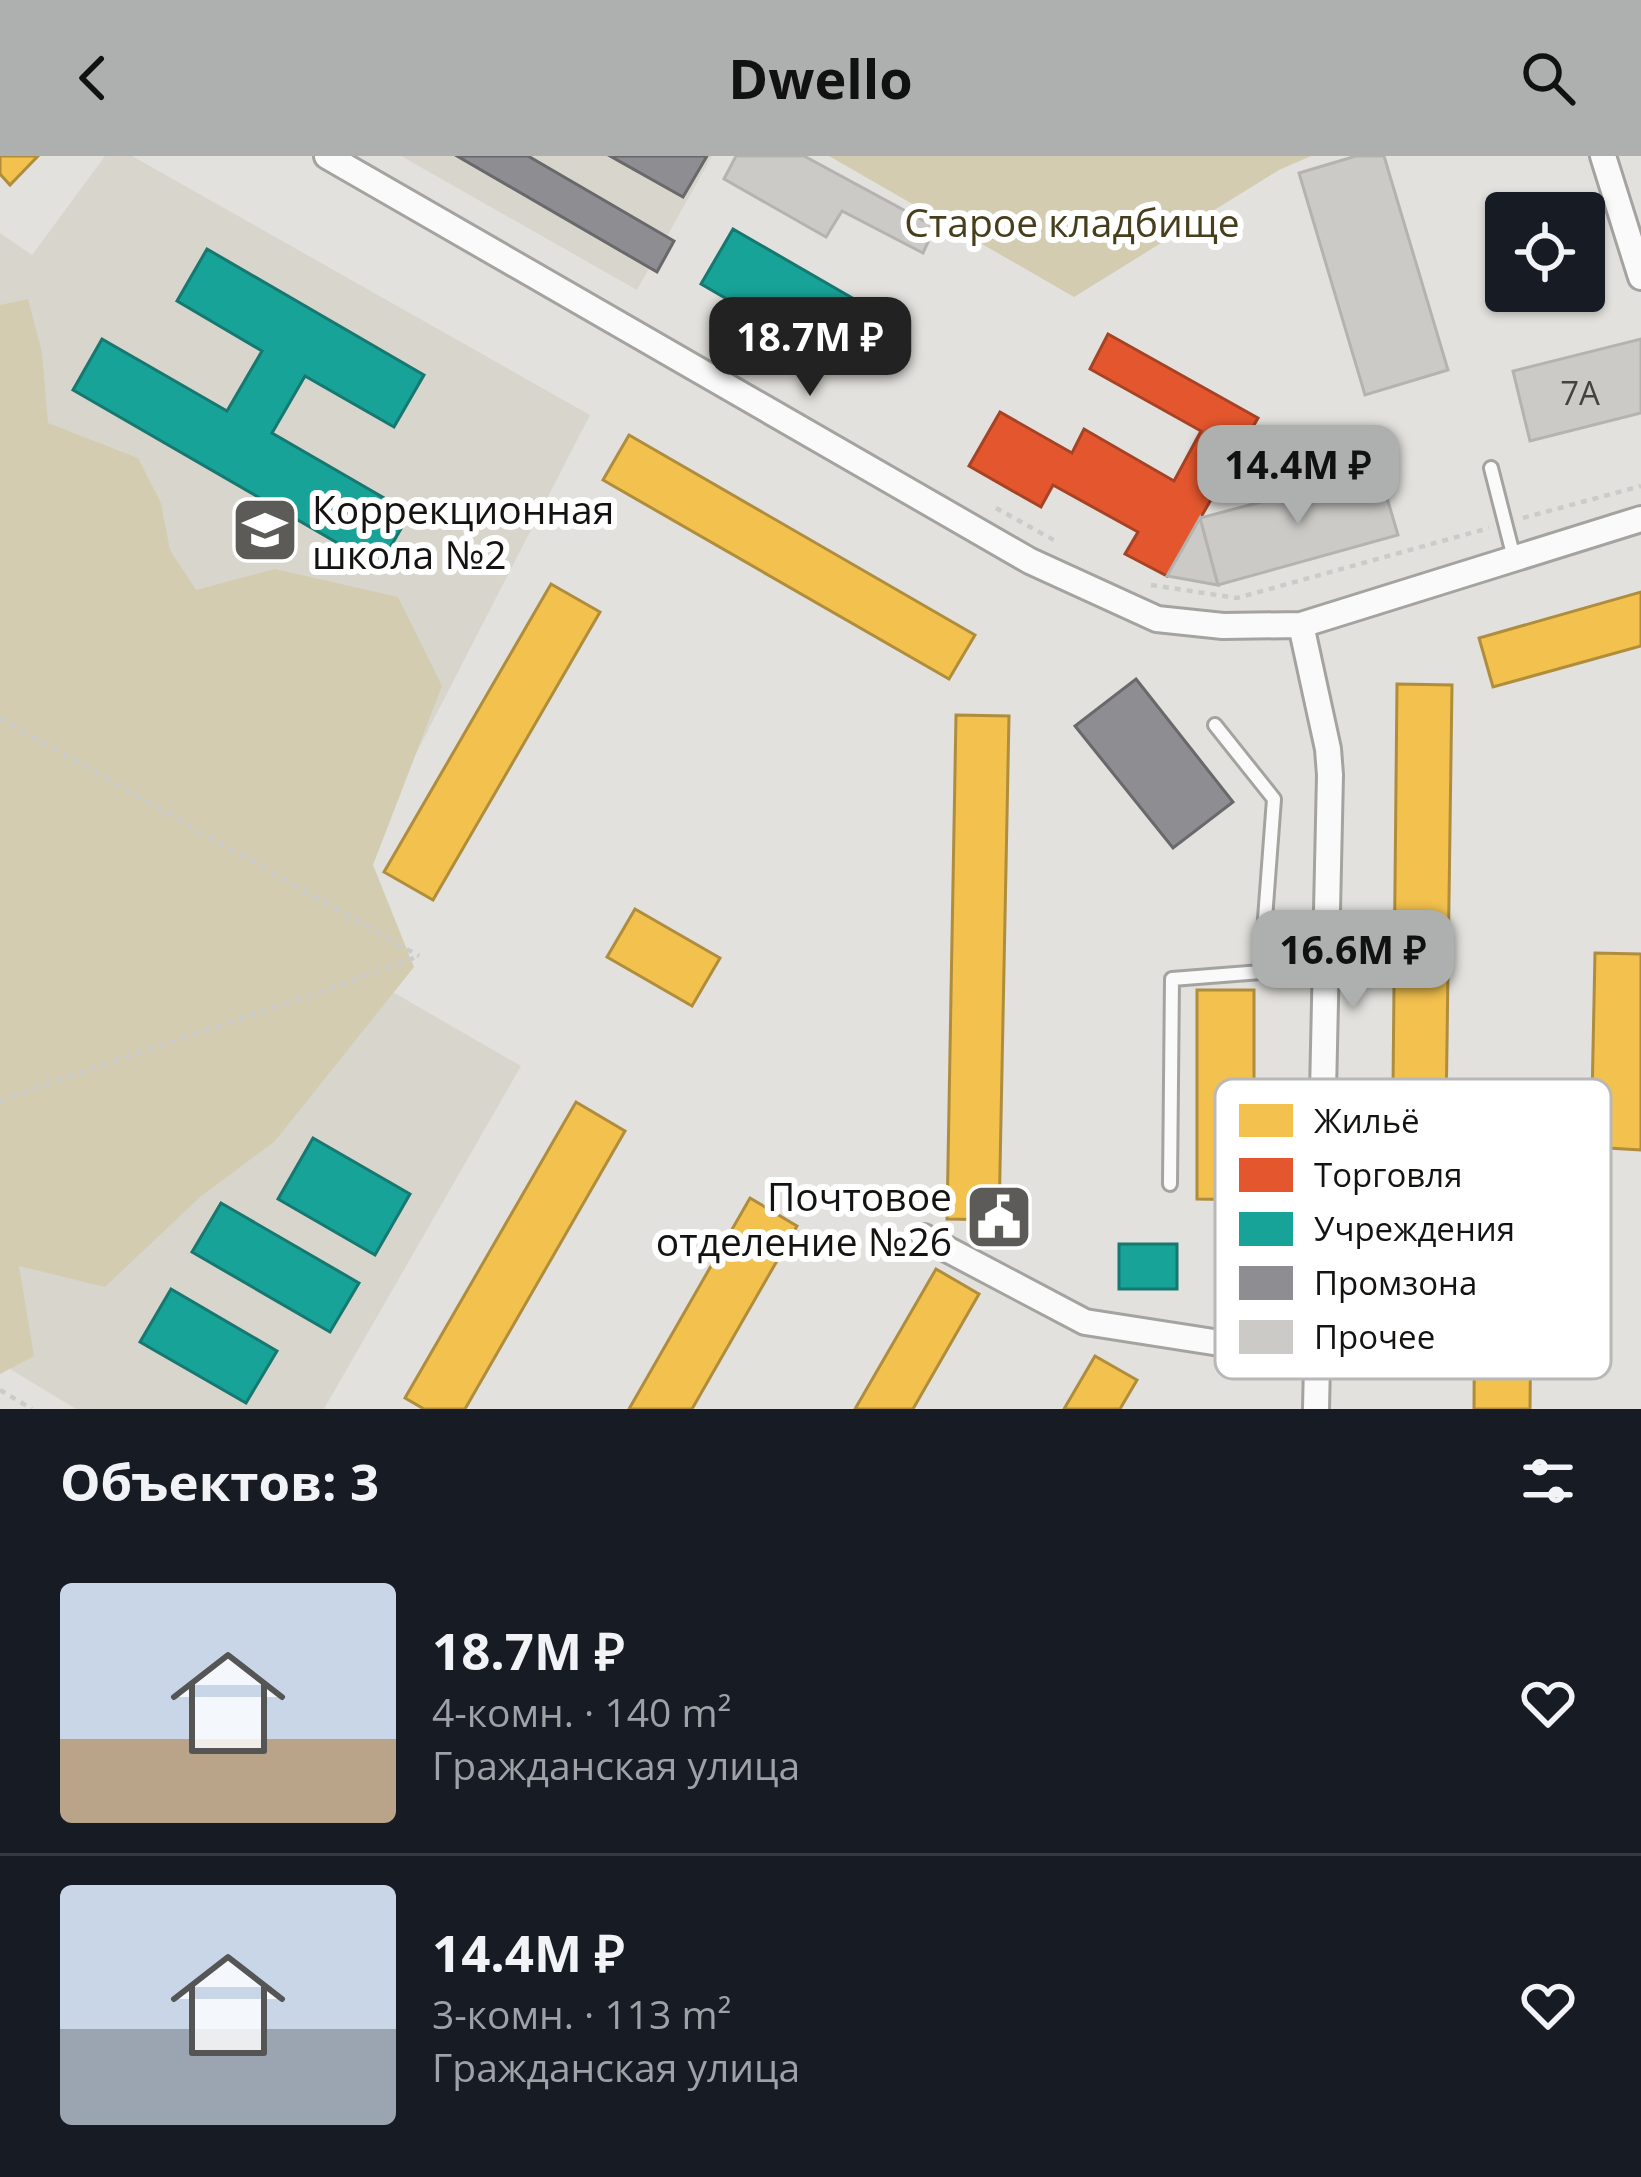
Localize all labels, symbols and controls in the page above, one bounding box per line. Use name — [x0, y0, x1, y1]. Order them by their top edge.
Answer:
text: Dwello — [728, 41, 913, 115]
icon: back — [60, 45, 126, 111]
icon: search — [1515, 45, 1581, 111]
map controls — [1485, 192, 1605, 312]
button: locate — [1485, 192, 1605, 312]
park label: Старое кладбище — [904, 195, 1240, 248]
pin: 18.7M ₽ — [699, 297, 921, 399]
text: 18.7M ₽ — [736, 309, 884, 362]
house number: 7А — [1560, 370, 1600, 415]
pin: 14.4M ₽ — [1187, 425, 1409, 527]
text: 14.4M ₽ — [1224, 437, 1372, 490]
place label: Коррекционная школа №2 — [312, 482, 614, 580]
school or university icon: Коррекционная школа №2 — [230, 495, 300, 565]
pin: 16.6M ₽ — [1242, 910, 1464, 1012]
text: 16.6M ₽ — [1279, 922, 1427, 975]
legend — [1215, 1079, 1611, 1379]
text: Жильё — [1314, 1098, 1420, 1143]
text: Торговля — [1314, 1152, 1462, 1197]
place label: Почтовое отделение №26 — [656, 1169, 952, 1267]
public building icon: Почтовое отделение №26 — [964, 1182, 1034, 1252]
text: Учреждения — [1314, 1206, 1515, 1251]
text: Промзона — [1314, 1260, 1477, 1305]
text: Прочее — [1314, 1314, 1435, 1359]
text: Объектов: 3 — [60, 1446, 379, 1516]
icon: filters — [1515, 1448, 1581, 1514]
text: 18.7M ₽ — [432, 1615, 625, 1685]
icon: home — [156, 1631, 300, 1775]
icon: heart — [1515, 1670, 1581, 1736]
text: 4-комн. · 140 m² — [432, 1685, 731, 1738]
text: Гражданская улица — [432, 1738, 800, 1791]
text: 14.4M ₽ — [432, 1917, 625, 1987]
icon: home — [156, 1933, 300, 2077]
icon: heart — [1515, 1972, 1581, 2038]
text: 3-комн. · 113 m² — [432, 1987, 731, 2040]
text: Гражданская улица — [432, 2040, 800, 2093]

